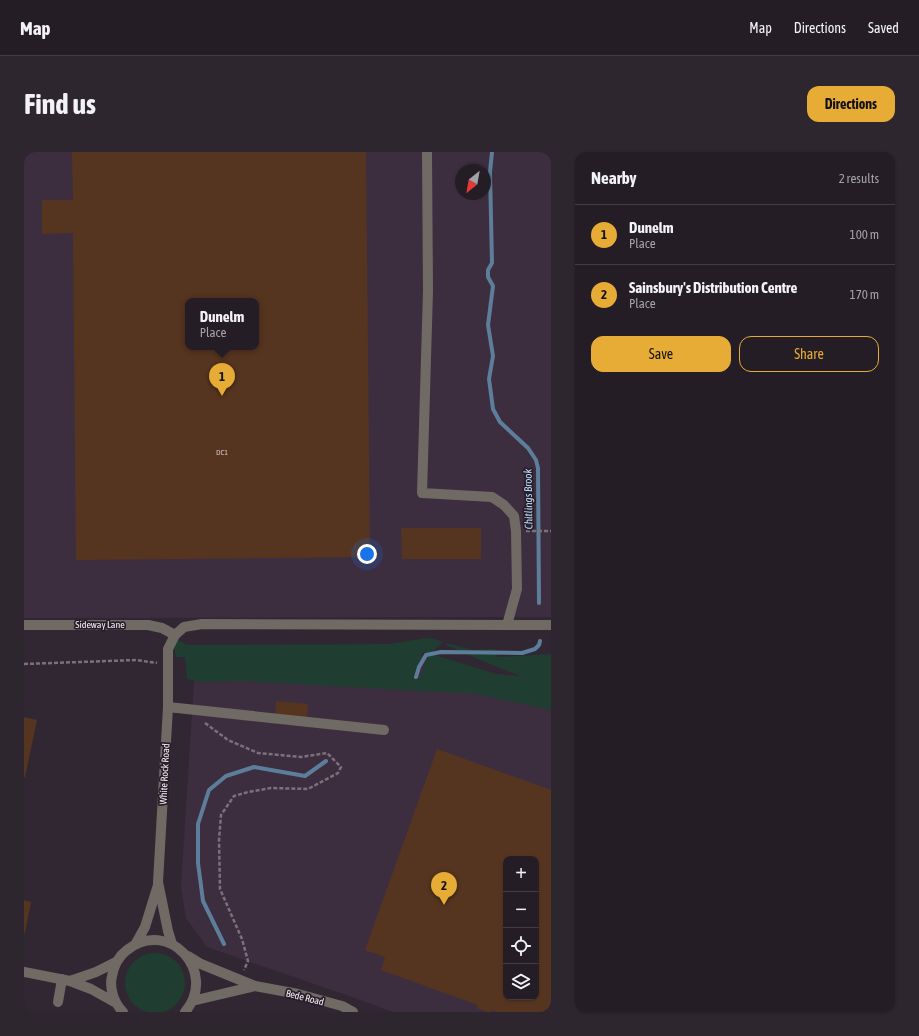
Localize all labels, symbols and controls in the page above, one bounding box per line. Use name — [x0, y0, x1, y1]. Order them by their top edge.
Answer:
text: Map — [20, 17, 51, 39]
text: Map — [749, 20, 772, 36]
text: Directions — [794, 20, 846, 36]
text: Saved — [868, 20, 899, 36]
button: Directions — [807, 86, 895, 122]
text: Find us — [24, 88, 96, 120]
north arrow — [455, 164, 491, 200]
text: Nearby — [591, 168, 637, 188]
text: 2 results — [839, 171, 879, 186]
text: Dunelm — [629, 219, 674, 236]
text: 1 — [601, 227, 607, 242]
text: 100 m — [850, 227, 879, 242]
text: Place — [629, 236, 656, 251]
text: Sainsbury's Distribution Centre — [629, 279, 797, 296]
text: 2 — [601, 287, 607, 302]
text: 170 m — [850, 287, 879, 302]
text: Place — [629, 296, 656, 311]
popup — [185, 298, 259, 350]
text: Dunelm — [200, 308, 244, 325]
text: Place — [200, 325, 226, 340]
button: Save — [591, 336, 731, 372]
button: Share — [739, 336, 879, 372]
pin: 1 — [209, 363, 235, 396]
house number: DC1 — [216, 448, 228, 457]
water label: Chitlings Brook — [521, 468, 535, 529]
your location — [357, 544, 377, 564]
street label: Sideway Lane — [75, 619, 125, 630]
street label: White Rock Road — [157, 743, 172, 805]
map controls — [503, 856, 539, 1000]
button: + — [503, 856, 539, 892]
pin: 2 — [431, 872, 457, 905]
button: − — [503, 892, 539, 928]
button: locate — [503, 928, 539, 964]
button: layers — [503, 964, 539, 1000]
street label: Bede Road — [285, 987, 325, 1008]

